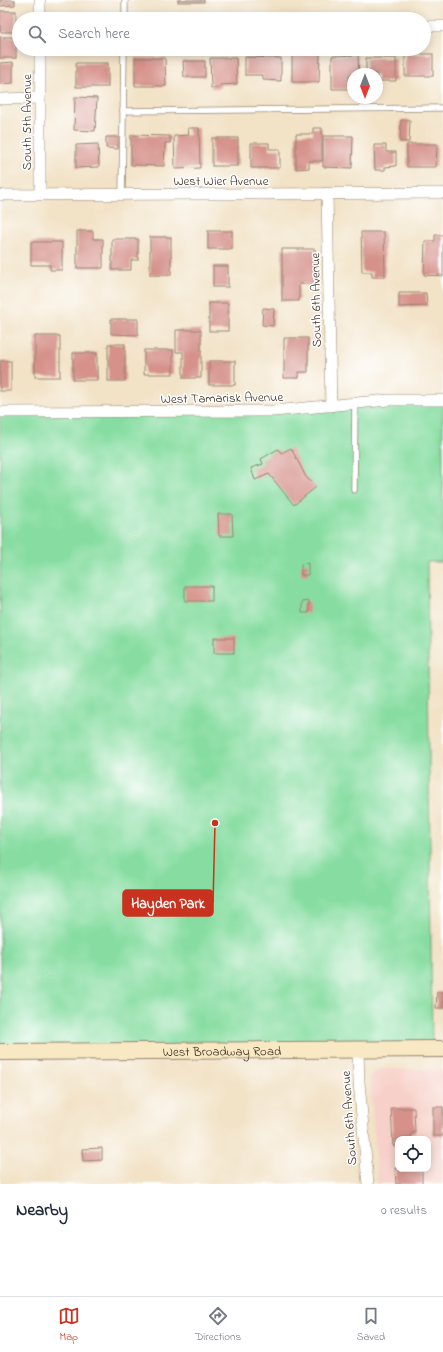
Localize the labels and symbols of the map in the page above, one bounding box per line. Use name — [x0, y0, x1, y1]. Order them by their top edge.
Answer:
north arrow — [347, 68, 383, 104]
street label: South 5th Avenue — [18, 74, 37, 170]
street label: West Wier Avenue — [173, 172, 269, 191]
street label: South 6th Avenue — [306, 252, 327, 347]
street label: West Tamarisk Avenue — [161, 388, 284, 409]
callout: Hayden Park — [123, 890, 213, 916]
text: Hayden Park — [131, 894, 206, 917]
street label: West Broadway Road — [163, 1042, 282, 1062]
street label: South 6th Avenue — [337, 1070, 362, 1166]

